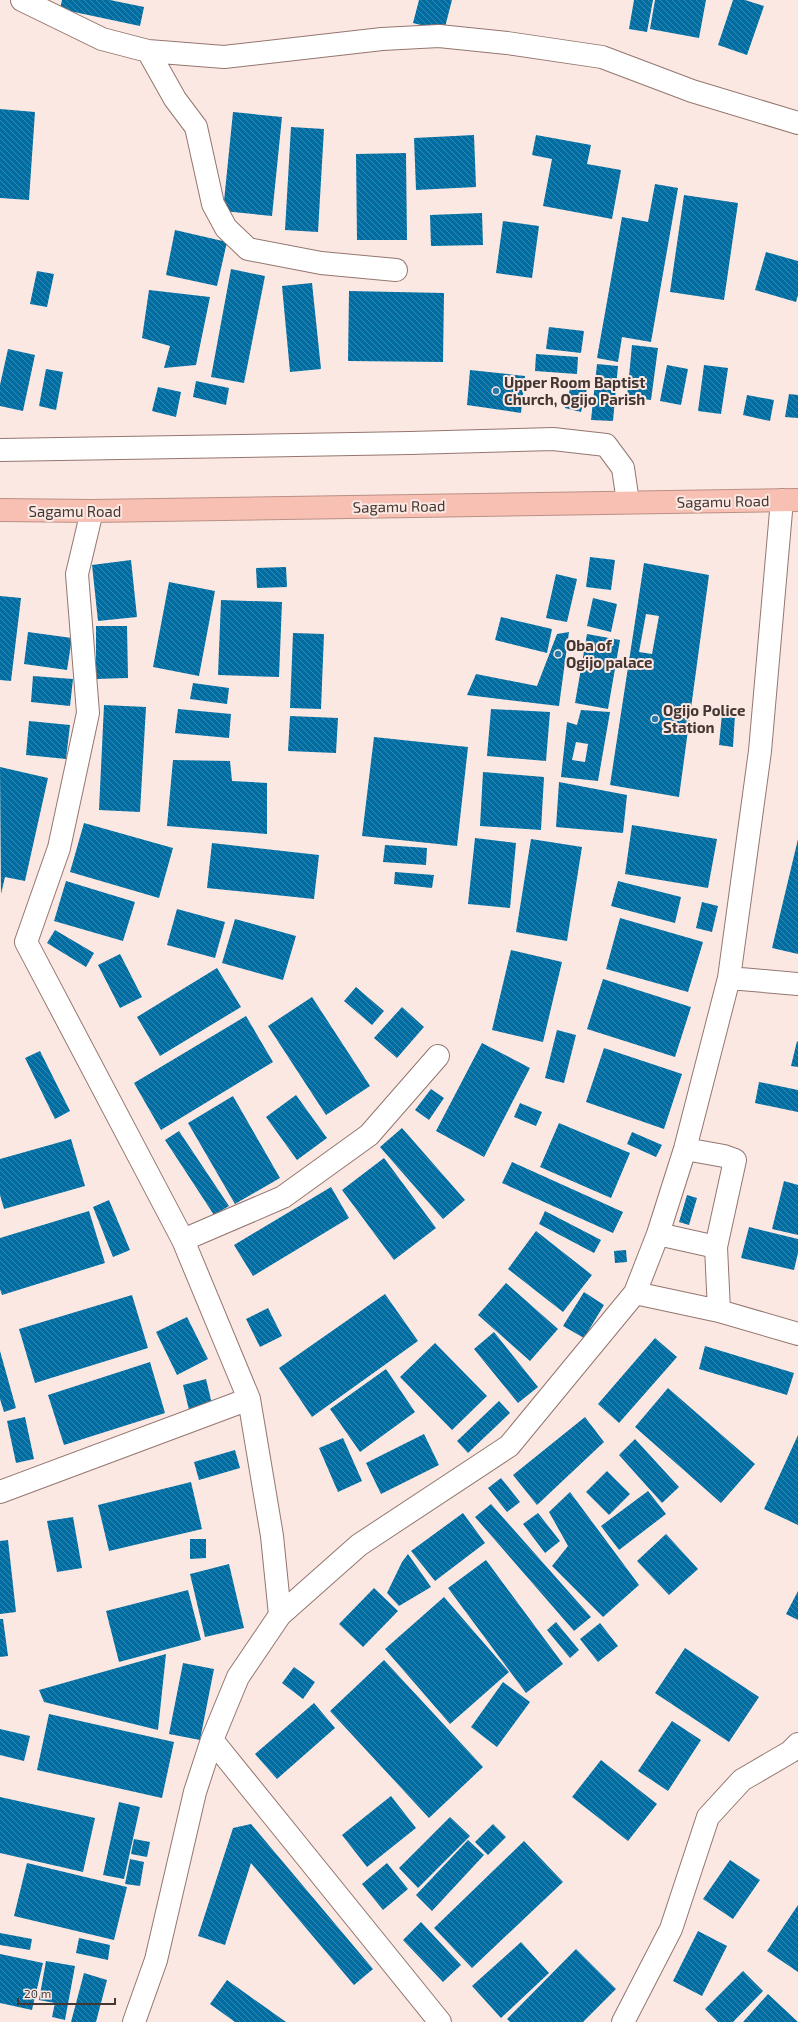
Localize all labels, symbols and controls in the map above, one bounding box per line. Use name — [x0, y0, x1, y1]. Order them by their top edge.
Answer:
place label: Upper Room Baptist Church, Ogijo Parish — [504, 373, 645, 408]
marker: Upper Room Baptist Church, Ogijo Parish — [491, 386, 501, 396]
street label: Sagamu Road — [676, 491, 770, 511]
street label: Sagamu Road — [352, 496, 446, 516]
street label: Sagamu Road — [29, 502, 121, 520]
place label: Oba of Ogijo palace — [566, 636, 652, 671]
marker: Oba of Ogijo palace — [553, 649, 563, 659]
place label: Ogijo Police Station — [663, 701, 746, 736]
marker: Ogijo Police Station — [650, 714, 660, 724]
scale bar — [18, 1980, 115, 2006]
text: 20 m — [24, 1986, 51, 2000]

